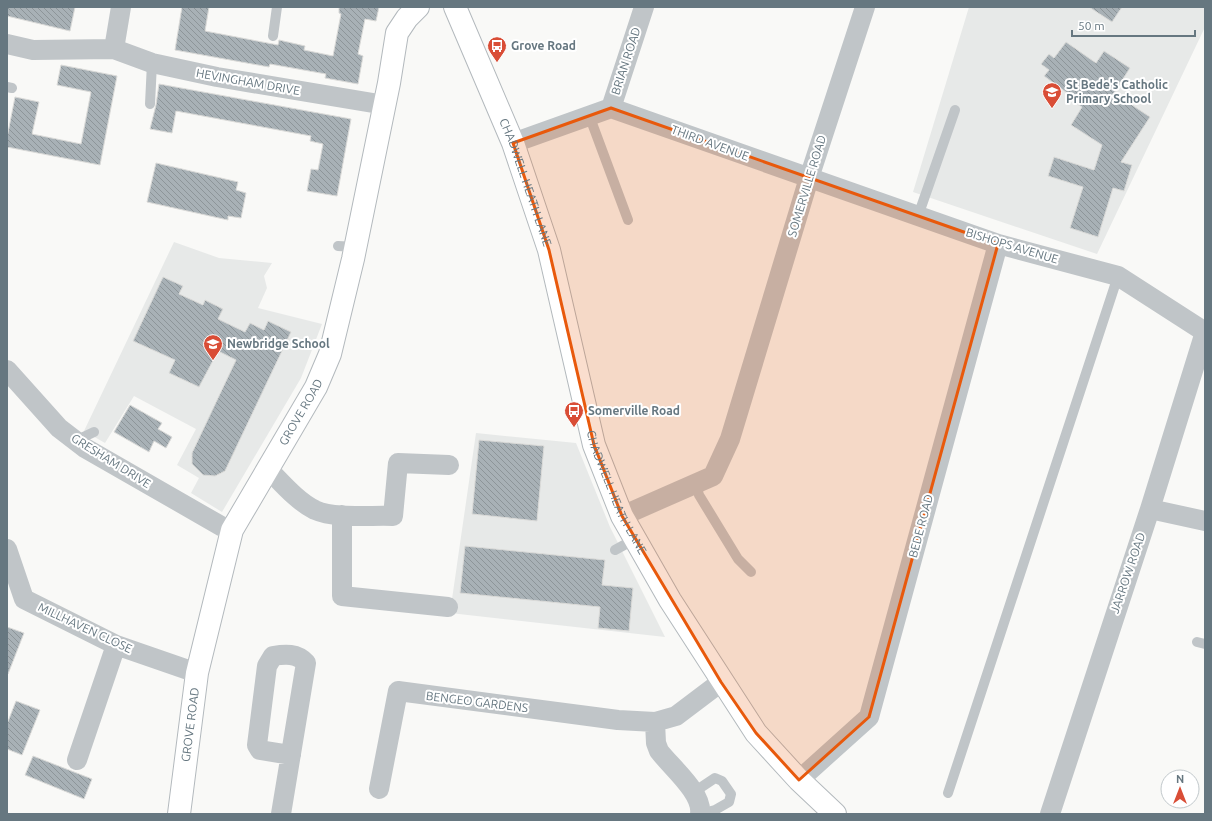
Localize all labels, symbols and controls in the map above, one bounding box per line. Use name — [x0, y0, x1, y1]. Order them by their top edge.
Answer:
scale bar — [1072, 12, 1195, 38]
text: 50 m — [1078, 19, 1105, 32]
street label: BRIAN ROAD — [608, 25, 643, 96]
bus stop icon: Grove Road — [486, 35, 508, 63]
place label: Grove Road — [511, 39, 576, 52]
street label: HEVINGHAM DRIVE — [195, 66, 301, 97]
place label: St Bede's Catholic Primary School — [1066, 78, 1168, 105]
school or university icon: St Bede's Catholic Primary School — [1041, 81, 1063, 109]
street label: CHADWELL HEATH LANE — [497, 116, 554, 248]
street label: THIRD AVENUE — [669, 122, 751, 163]
street label: SOMERVILLE ROAD — [785, 133, 828, 238]
street label: BISHOPS AVENUE — [964, 225, 1060, 266]
school or university icon: Newbridge School — [202, 333, 224, 361]
place label: Newbridge School — [227, 337, 330, 350]
street label: GROVE ROAD — [276, 377, 325, 447]
bus stop icon: Somerville Road — [563, 400, 585, 428]
place label: Somerville Road — [588, 404, 680, 417]
street label: CHADWELL HEATH LANE — [585, 429, 650, 557]
street label: GRESHAM DRIVE — [69, 431, 154, 490]
street label: BEDE ROAD — [906, 493, 935, 559]
street label: JARROW ROAD — [1108, 531, 1147, 615]
street label: MILLHAVEN CLOSE — [36, 600, 135, 655]
street label: GROVE ROAD — [179, 687, 201, 763]
street label: BENGEO GARDENS — [425, 689, 529, 714]
north arrow — [1160, 769, 1200, 809]
text: N — [1176, 773, 1184, 785]

